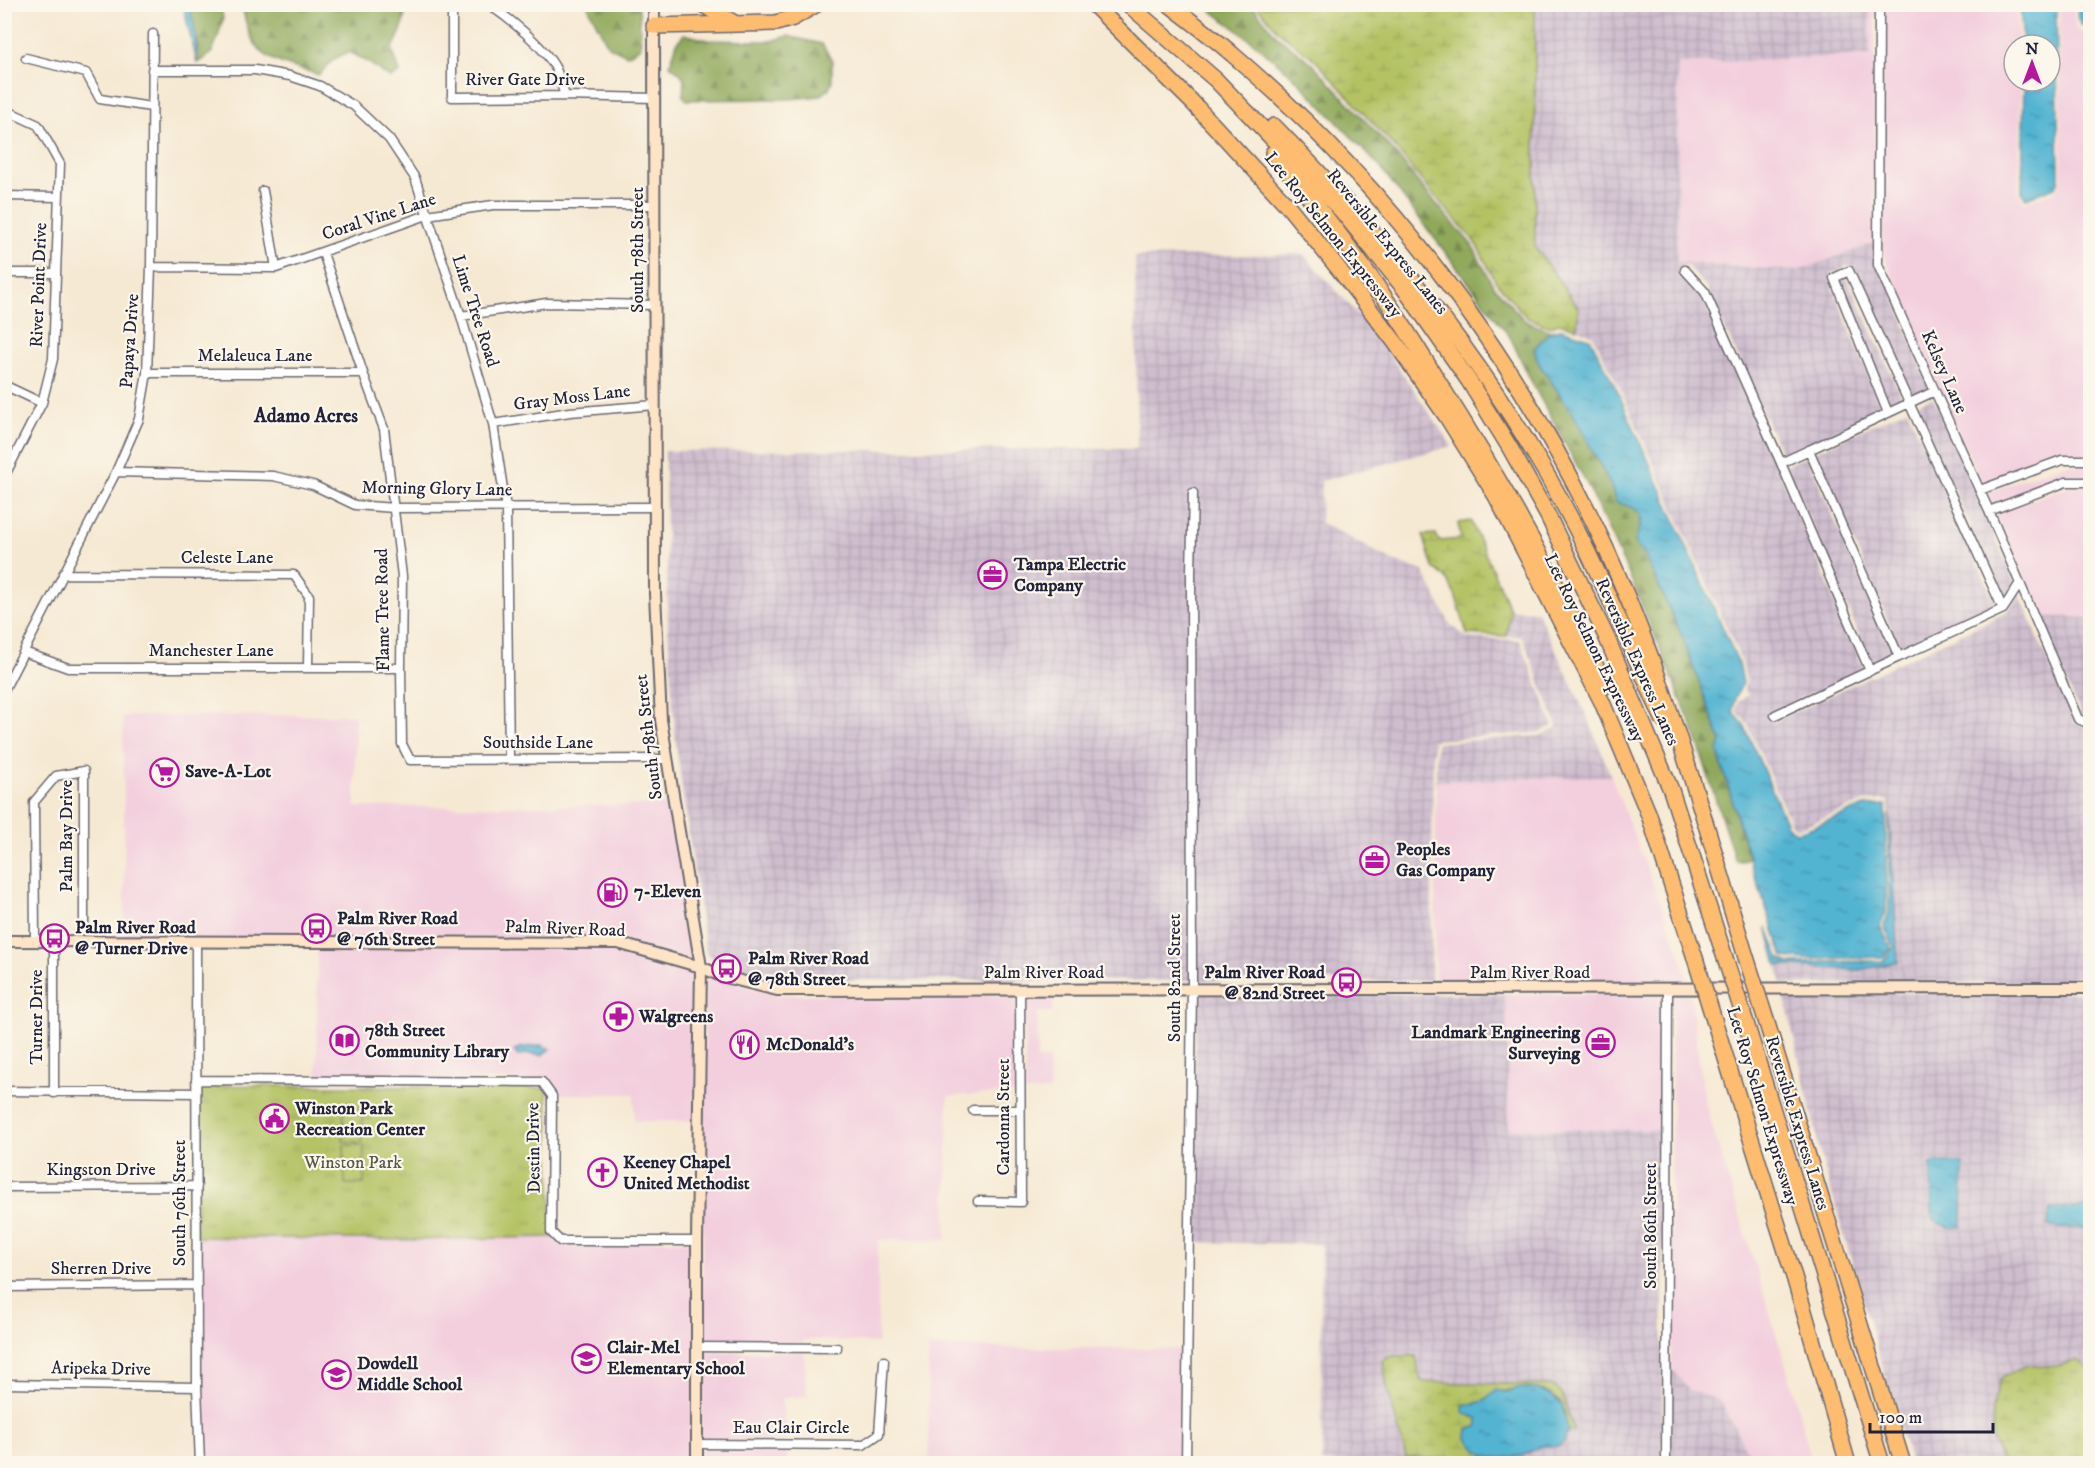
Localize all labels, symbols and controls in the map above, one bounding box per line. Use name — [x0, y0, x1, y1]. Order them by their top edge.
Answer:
north arrow — [2002, 33, 2062, 93]
text: N — [2025, 39, 2039, 59]
street label: River Gate Drive — [465, 69, 585, 91]
street label: Lee Roy Selmon Expressway — [1259, 148, 1407, 323]
street label: Reversible Express Lanes — [1321, 165, 1453, 319]
street label: South 78th Street — [627, 187, 649, 313]
street label: Coral Vine Lane — [319, 188, 439, 246]
street label: River Point Drive — [26, 222, 52, 348]
street label: Lime Tree Road — [446, 252, 504, 370]
street label: Papaya Drive — [116, 293, 144, 389]
street label: Kelsey Lane — [1916, 327, 1972, 417]
street label: Melaleuca Lane — [198, 345, 312, 367]
street label: Gray Moss Lane — [512, 380, 632, 416]
district label: Adamo Acres — [253, 404, 358, 429]
street label: Morning Glory Lane — [361, 477, 513, 501]
street label: Celeste Lane — [181, 547, 273, 569]
street label: Flame Tree Road — [371, 548, 395, 672]
street label: Lee Roy Selmon Expressway — [1539, 550, 1649, 746]
place label: Tampa Electric Company — [1013, 554, 1126, 597]
office icon: Tampa Electric Company — [977, 559, 1009, 591]
street label: Reversible Express Lanes — [1590, 575, 1684, 749]
street label: Manchester Lane — [148, 640, 274, 662]
street label: South 78th Street — [630, 673, 668, 801]
street label: Southside Lane — [483, 732, 593, 754]
supermarket icon: Save-A-Lot — [148, 756, 180, 788]
place label: Save-A-Lot — [185, 761, 271, 783]
street label: Palm Bay Drive — [56, 780, 78, 892]
place label: Peoples Gas Company — [1396, 839, 1495, 882]
office icon: Peoples Gas Company — [1359, 844, 1391, 876]
fuel station icon: 7-Eleven — [597, 876, 629, 908]
place label: 7-Eleven — [634, 881, 702, 903]
place label: Palm River Road @ 76th Street — [337, 908, 459, 951]
bus stop icon: Palm River Road @ 76th Street — [300, 913, 332, 945]
street label: South 82nd Street — [1164, 913, 1186, 1042]
street label: Palm River Road — [504, 916, 626, 942]
place label: Palm River Road @ Turner Drive — [75, 917, 197, 960]
bus stop icon: Palm River Road @ Turner Drive — [38, 922, 70, 954]
place label: Palm River Road @ 78th Street — [748, 948, 870, 991]
bus stop icon: Palm River Road @ 78th Street — [711, 953, 743, 985]
street label: Palm River Road — [984, 962, 1104, 984]
place label: Palm River Road @ 82nd Street — [1204, 962, 1326, 1005]
street label: Palm River Road — [1470, 962, 1590, 984]
bus stop icon: Palm River Road @ 82nd Street — [1330, 967, 1362, 999]
street label: Turner Drive — [26, 969, 48, 1065]
pharmacy icon: Walgreens — [602, 1001, 634, 1033]
street label: Lee Roy Selmon Expressway — [1721, 1004, 1803, 1209]
place label: Walgreens — [638, 1006, 713, 1028]
place label: 78th Street Community Library — [365, 1020, 510, 1063]
place label: Landmark Engineering Surveying — [1411, 1022, 1581, 1065]
library icon: 78th Street Community Library — [328, 1025, 360, 1057]
office icon: Landmark Engineering Surveying — [1585, 1027, 1617, 1059]
restaurant icon: McDonald's — [729, 1029, 761, 1061]
street label: Reversible Express Lanes — [1760, 1033, 1834, 1213]
place label: McDonald's — [766, 1034, 854, 1056]
street label: Cardonna Street — [993, 1058, 1015, 1175]
place label: Winston Park Recreation Center — [294, 1098, 425, 1141]
public building icon: Winston Park Recreation Center — [258, 1103, 290, 1135]
street label: Destin Drive — [522, 1103, 546, 1193]
street label: South 76th Street — [169, 1140, 191, 1266]
park label: Winston Park — [303, 1152, 402, 1174]
place label: Keeney Chapel United Methodist — [623, 1152, 750, 1195]
church icon: Keeney Chapel United Methodist — [586, 1157, 618, 1189]
street label: Kingston Drive — [46, 1159, 156, 1181]
street label: South 86th Street — [1640, 1163, 1662, 1289]
street label: Sherren Drive — [51, 1258, 151, 1280]
place label: Clair-Mel Elementary School — [607, 1337, 745, 1380]
school or university icon: Clair-Mel Elementary School — [570, 1342, 602, 1374]
place label: Dowdell Middle School — [357, 1353, 463, 1396]
street label: Aripeka Drive — [51, 1357, 151, 1381]
school or university icon: Dowdell Middle School — [320, 1358, 352, 1390]
scale bar — [1870, 1396, 1993, 1434]
text: 100 m — [1879, 1407, 1922, 1429]
street label: Eau Clair Circle — [733, 1417, 849, 1439]

